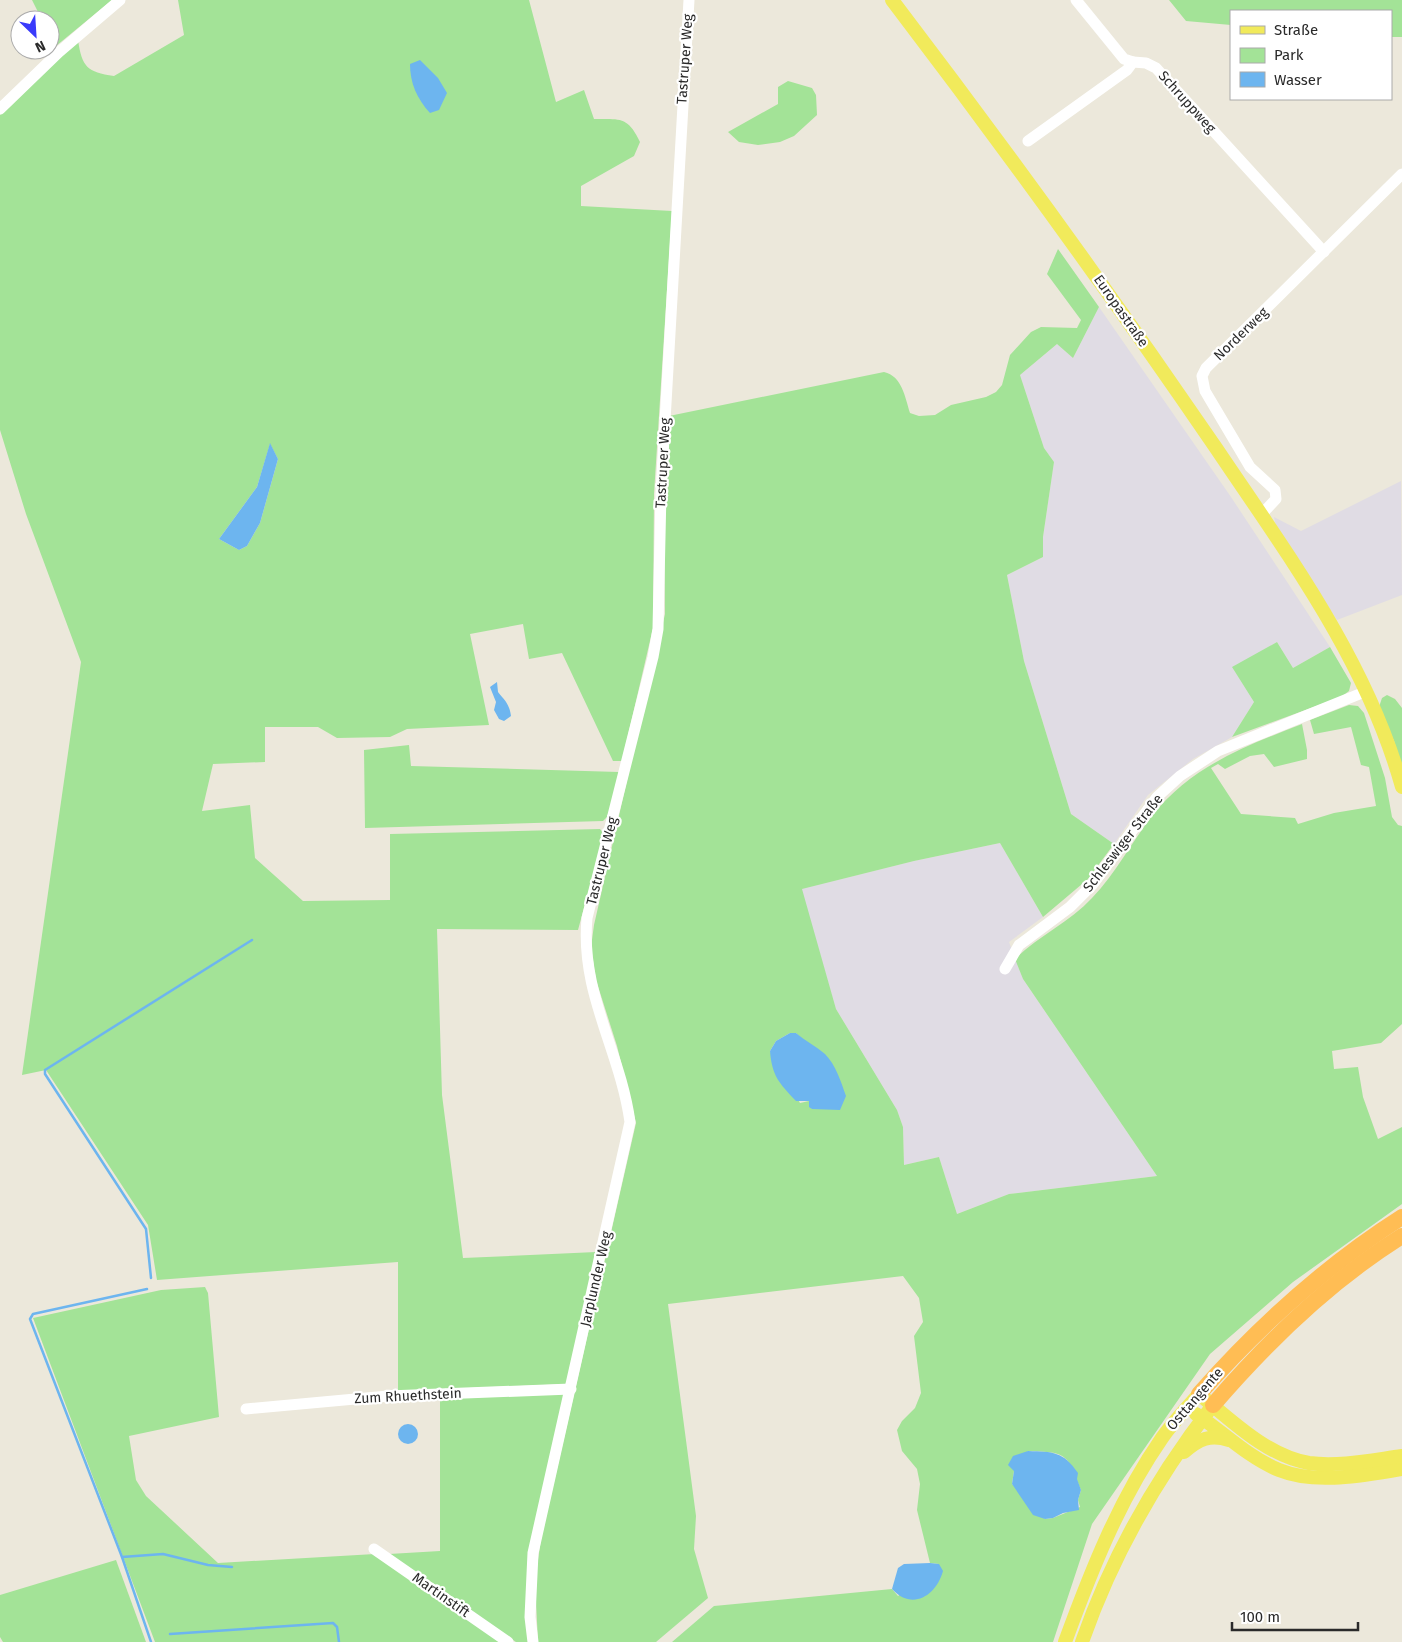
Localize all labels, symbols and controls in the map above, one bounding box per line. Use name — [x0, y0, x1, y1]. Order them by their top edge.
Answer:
north arrow — [10, 10, 60, 60]
legend — [1230, 10, 1392, 100]
street label: Tastruper Weg — [673, 13, 697, 105]
text: Straße — [1274, 21, 1318, 39]
text: N — [32, 37, 48, 56]
text: Park — [1274, 46, 1304, 64]
street label: Schruppweg — [1155, 67, 1220, 137]
text: Wasser — [1274, 71, 1322, 89]
street label: Europastraße — [1090, 272, 1152, 350]
street label: Norderweg — [1210, 303, 1272, 364]
street label: Tastruper Weg — [652, 417, 674, 509]
street label: Schleswiger Straße — [1079, 791, 1167, 895]
street label: Tastruper Weg — [583, 814, 621, 907]
street label: Jarplunder Weg — [577, 1229, 615, 1328]
street label: Osttangente — [1163, 1364, 1227, 1434]
street label: Zum Rhuethstein — [354, 1385, 462, 1407]
street label: Martinstift — [409, 1569, 474, 1622]
scale bar — [1232, 1600, 1358, 1632]
text: 100 m — [1240, 1608, 1280, 1626]

